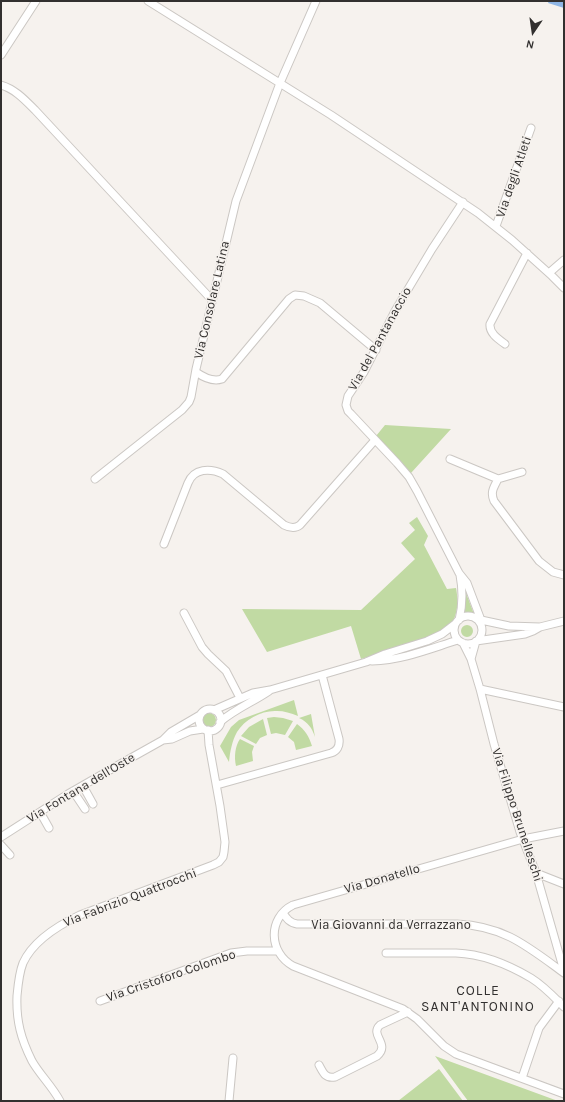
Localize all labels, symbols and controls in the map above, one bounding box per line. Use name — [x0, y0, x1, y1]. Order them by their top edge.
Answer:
north arrow — [513, 12, 553, 52]
text: N — [525, 37, 536, 51]
street label: Via degli Atleti — [493, 134, 535, 220]
street label: Via Consolare Latina — [191, 240, 233, 360]
street label: Via del Pantanaccio — [345, 284, 415, 394]
street label: Via Filippo Brunelleschi — [488, 746, 546, 884]
street label: Via Fontana dell'Oste — [24, 750, 138, 826]
street label: Via Donatello — [342, 861, 422, 897]
street label: Via Fabrizio Quattrocchi — [61, 865, 199, 931]
street label: Via Giovanni da Verrazzano — [311, 917, 471, 933]
street label: Via Cristoforo Colombo — [104, 946, 238, 1006]
district label: COLLE SANT'ANTONINO — [421, 983, 535, 1016]

